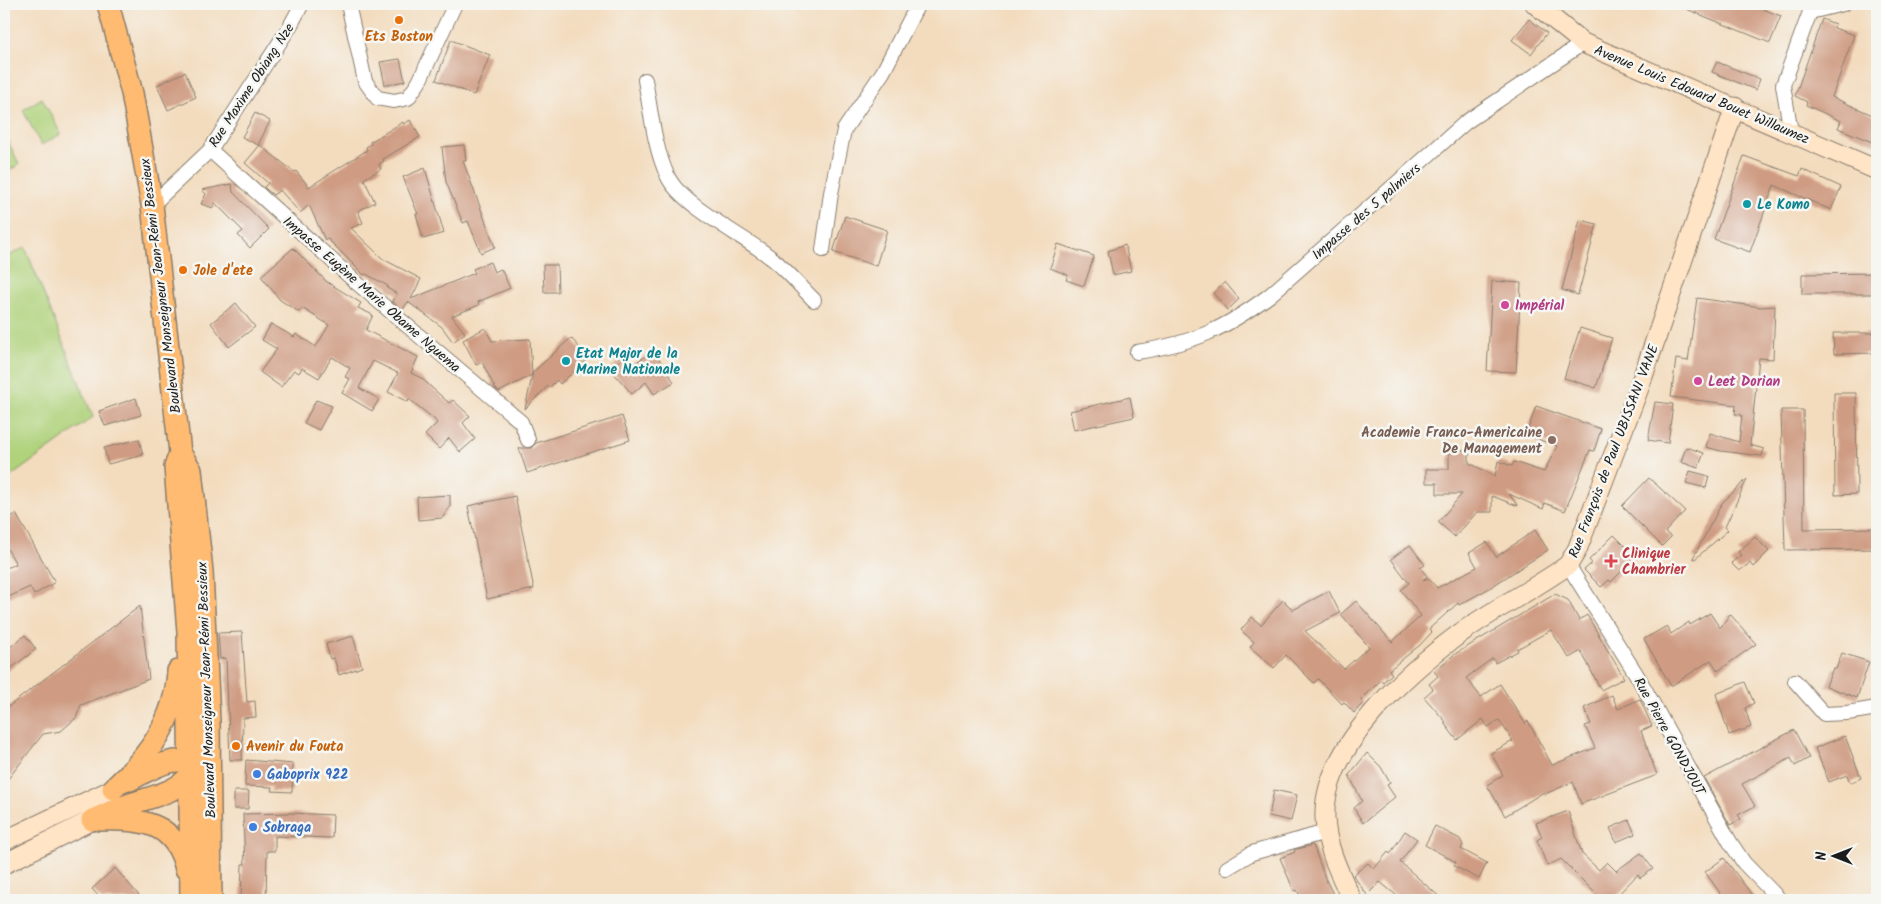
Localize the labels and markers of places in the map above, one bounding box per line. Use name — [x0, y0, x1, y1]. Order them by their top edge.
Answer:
marker: Ets Boston — [393, 14, 405, 26]
place label: Ets Boston — [365, 26, 433, 48]
place label: Le Komo — [1757, 194, 1810, 216]
marker: Le Komo — [1741, 198, 1753, 210]
place label: Jole d'ete — [193, 260, 253, 282]
marker: Jole d'ete — [177, 264, 189, 276]
place label: Impérial — [1515, 295, 1565, 317]
marker: Impérial — [1499, 299, 1511, 311]
place label: Etat Major de la Marine Nationale — [576, 343, 680, 381]
marker: Etat Major de la Marine Nationale — [560, 355, 572, 367]
place label: Leet Dorian — [1708, 371, 1781, 393]
marker: Leet Dorian — [1692, 375, 1704, 387]
place label: Academie Franco-Americaine De Management — [1361, 422, 1543, 460]
marker: Academie Franco-Americaine De Management — [1546, 434, 1558, 446]
place label: Clinique Chambrier — [1622, 543, 1687, 581]
marker: Clinique Chambrier — [1604, 554, 1618, 568]
place label: Avenir du Fouta — [246, 736, 343, 758]
marker: Avenir du Fouta — [230, 740, 242, 752]
place label: Gaboprix 922 — [267, 764, 349, 786]
marker: Gaboprix 922 — [251, 768, 263, 780]
place label: Sobraga — [263, 817, 311, 839]
marker: Sobraga — [247, 821, 259, 833]

